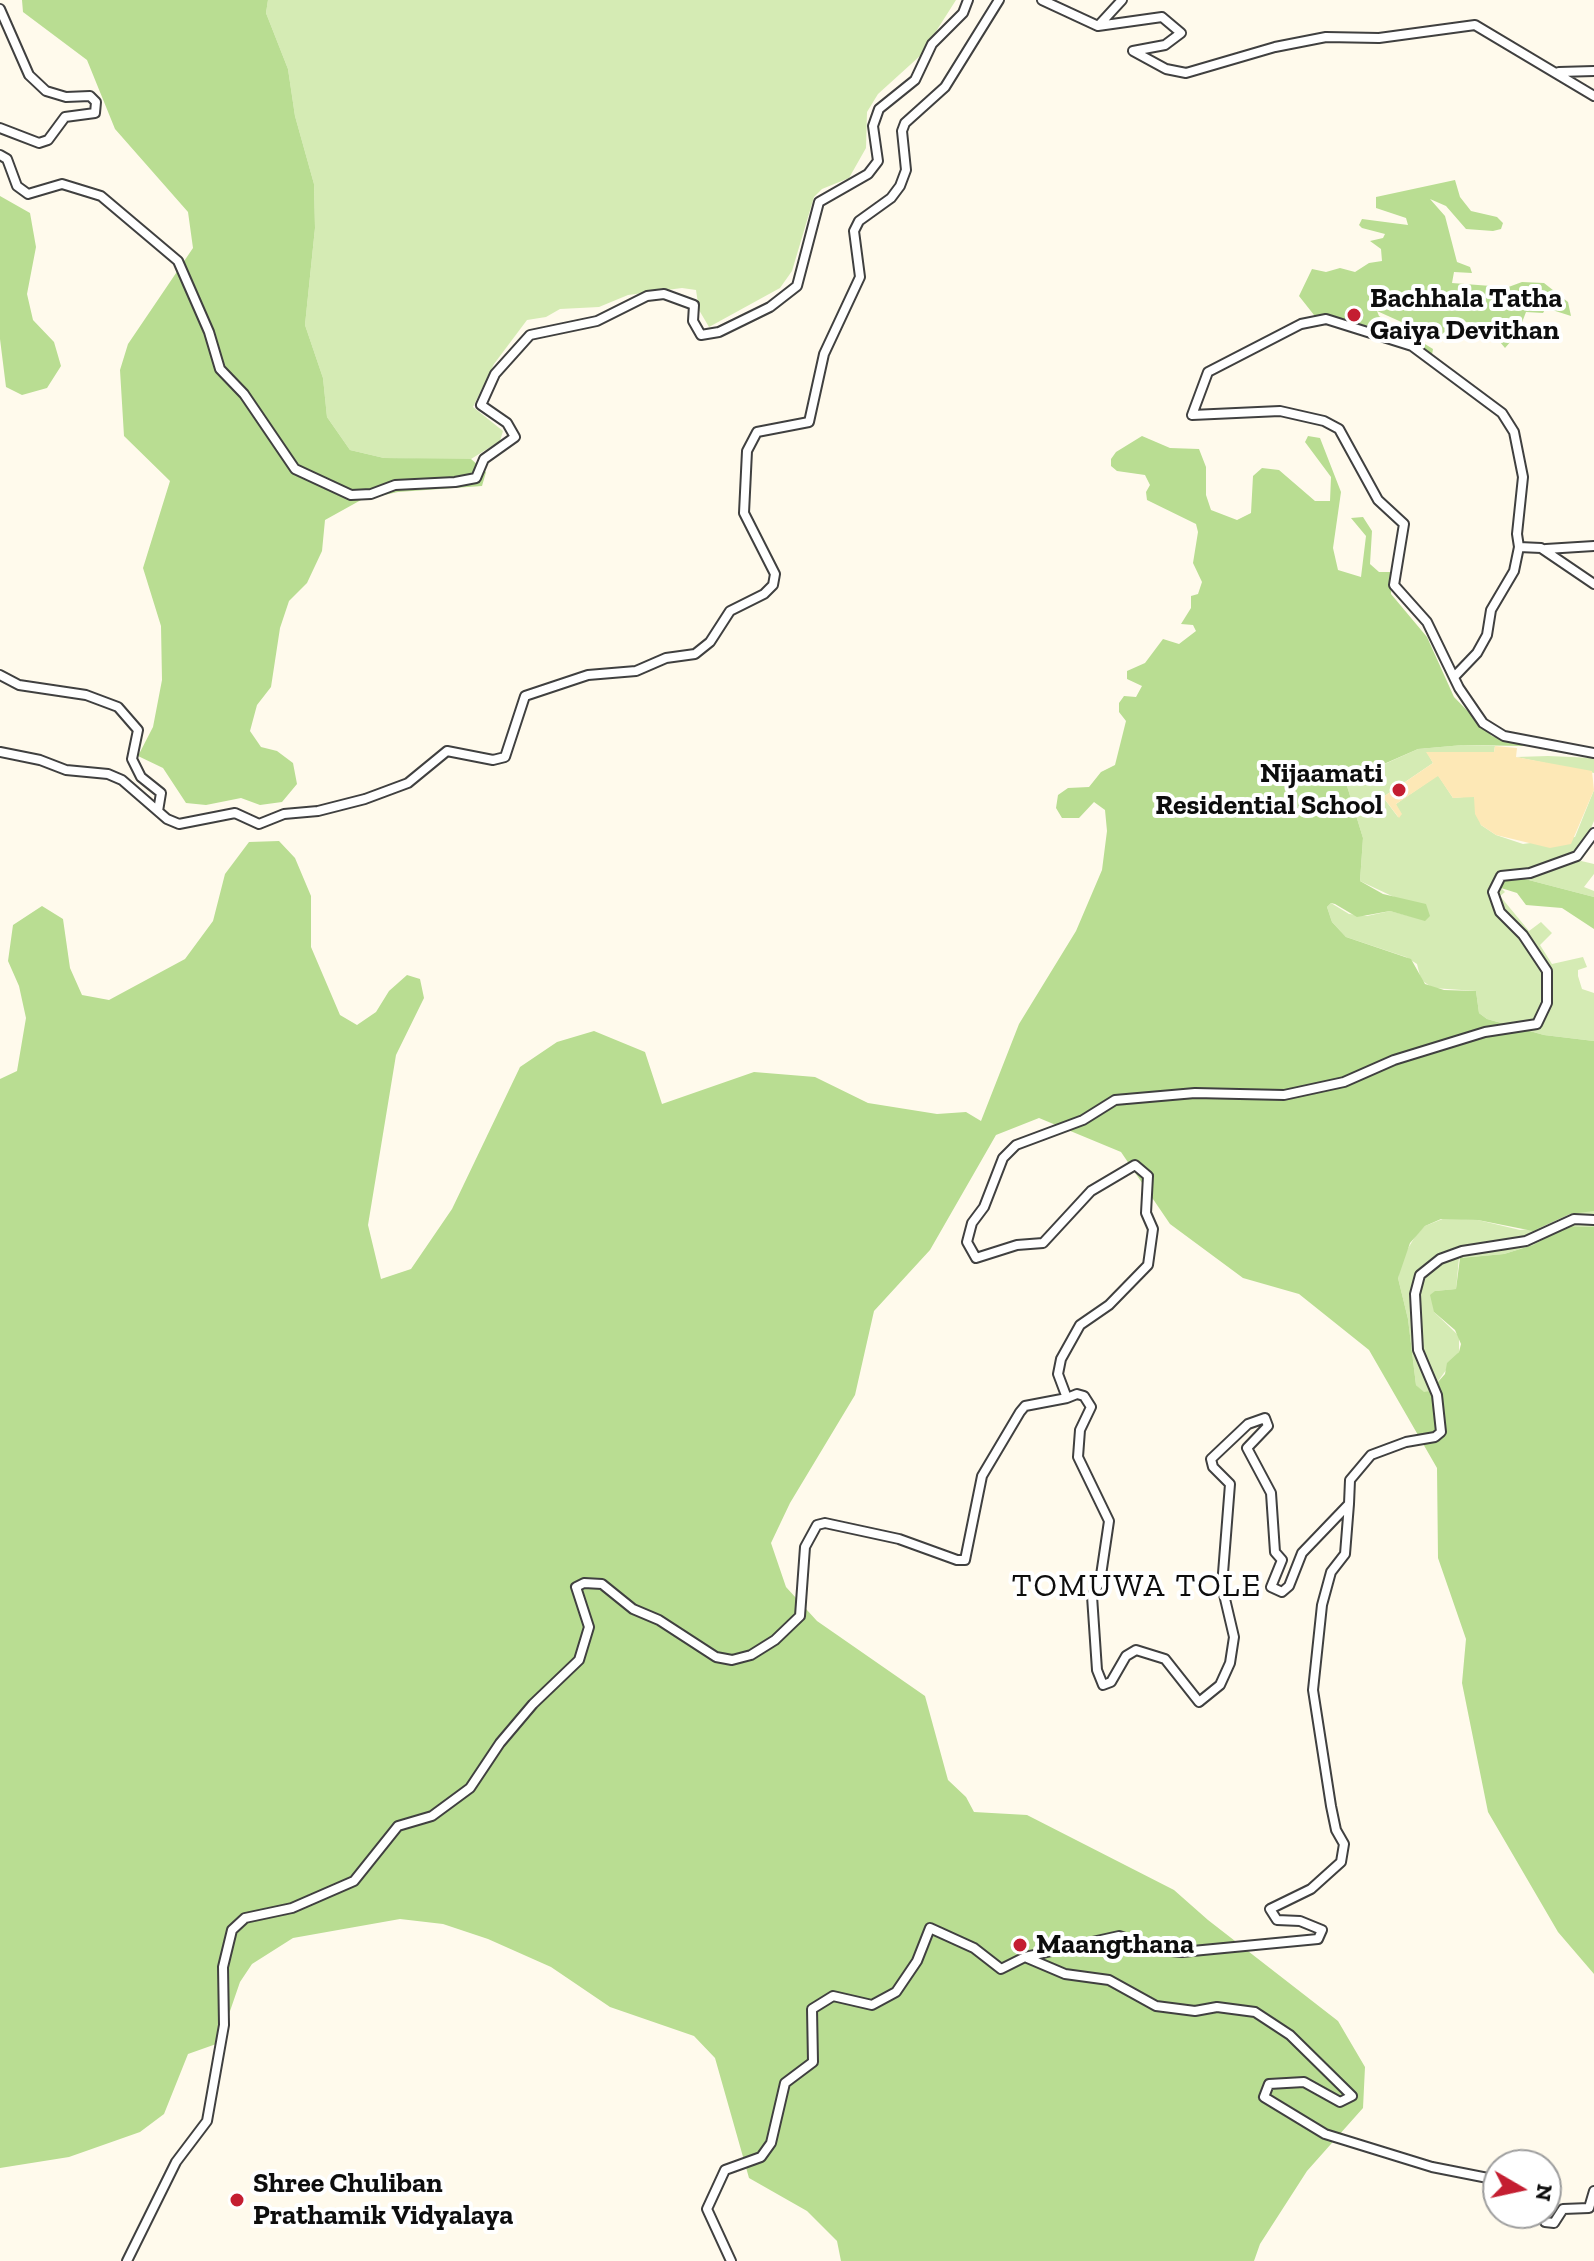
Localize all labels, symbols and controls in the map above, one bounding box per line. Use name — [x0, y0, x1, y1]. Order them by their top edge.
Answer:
place label: Bachhala Tatha Gaiya Devithan — [1370, 282, 1562, 348]
marker: Bachhala Tatha Gaiya Devithan — [1345, 306, 1363, 324]
place label: Nijaamati Residential School — [1155, 757, 1383, 823]
marker: Nijaamati Residential School — [1390, 781, 1408, 799]
district label: TOMUWA TOLE — [1012, 1568, 1262, 1606]
place label: Maangthana — [1036, 1928, 1194, 1962]
marker: Maangthana — [1011, 1936, 1029, 1954]
north arrow — [1482, 2149, 1562, 2229]
place label: Shree Chuliban Prathamik Vidyalaya — [253, 2167, 514, 2233]
text: N — [1530, 2182, 1559, 2203]
marker: Shree Chuliban Prathamik Vidyalaya — [228, 2191, 246, 2209]

